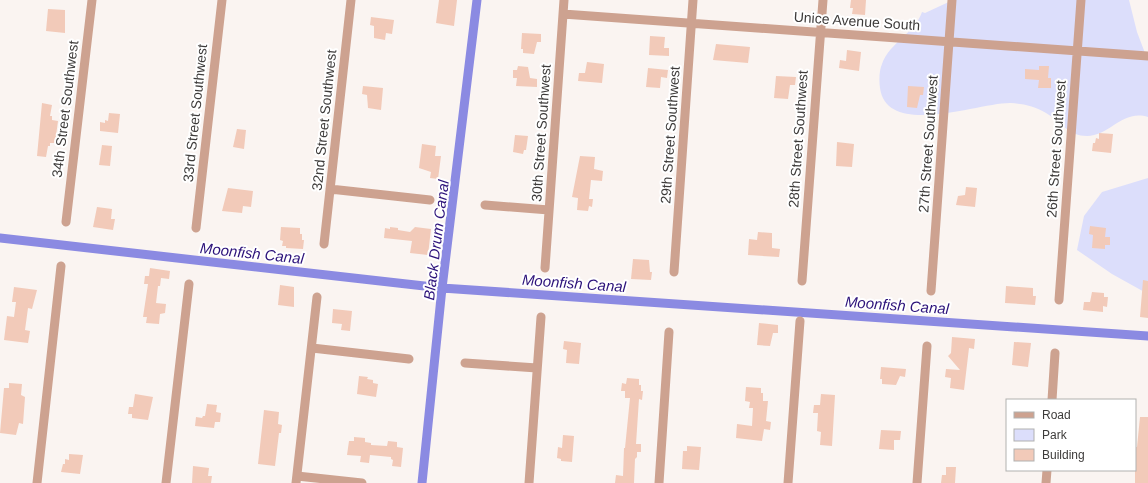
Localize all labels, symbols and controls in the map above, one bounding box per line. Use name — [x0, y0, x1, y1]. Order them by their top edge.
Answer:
street label: Unice Avenue South — [793, 9, 921, 33]
street label: 34th Street Southwest — [49, 40, 81, 178]
street label: 33rd Street Southwest — [180, 43, 210, 183]
street label: 32nd Street Southwest — [309, 49, 339, 191]
street label: 30th Street Southwest — [528, 64, 554, 202]
street label: 29th Street Southwest — [657, 66, 683, 204]
street label: 28th Street Southwest — [785, 70, 811, 208]
street label: 27th Street Southwest — [915, 75, 941, 213]
street label: 26th Street Southwest — [1043, 80, 1069, 218]
water label: Black Drum Canal — [420, 178, 452, 301]
water label: Moonfish Canal — [199, 239, 305, 267]
water label: Moonfish Canal — [521, 271, 627, 295]
water label: Moonfish Canal — [844, 293, 950, 317]
legend — [1006, 399, 1136, 471]
text: Road — [1042, 408, 1071, 422]
text: Park — [1042, 428, 1068, 442]
text: Building — [1042, 448, 1085, 462]

